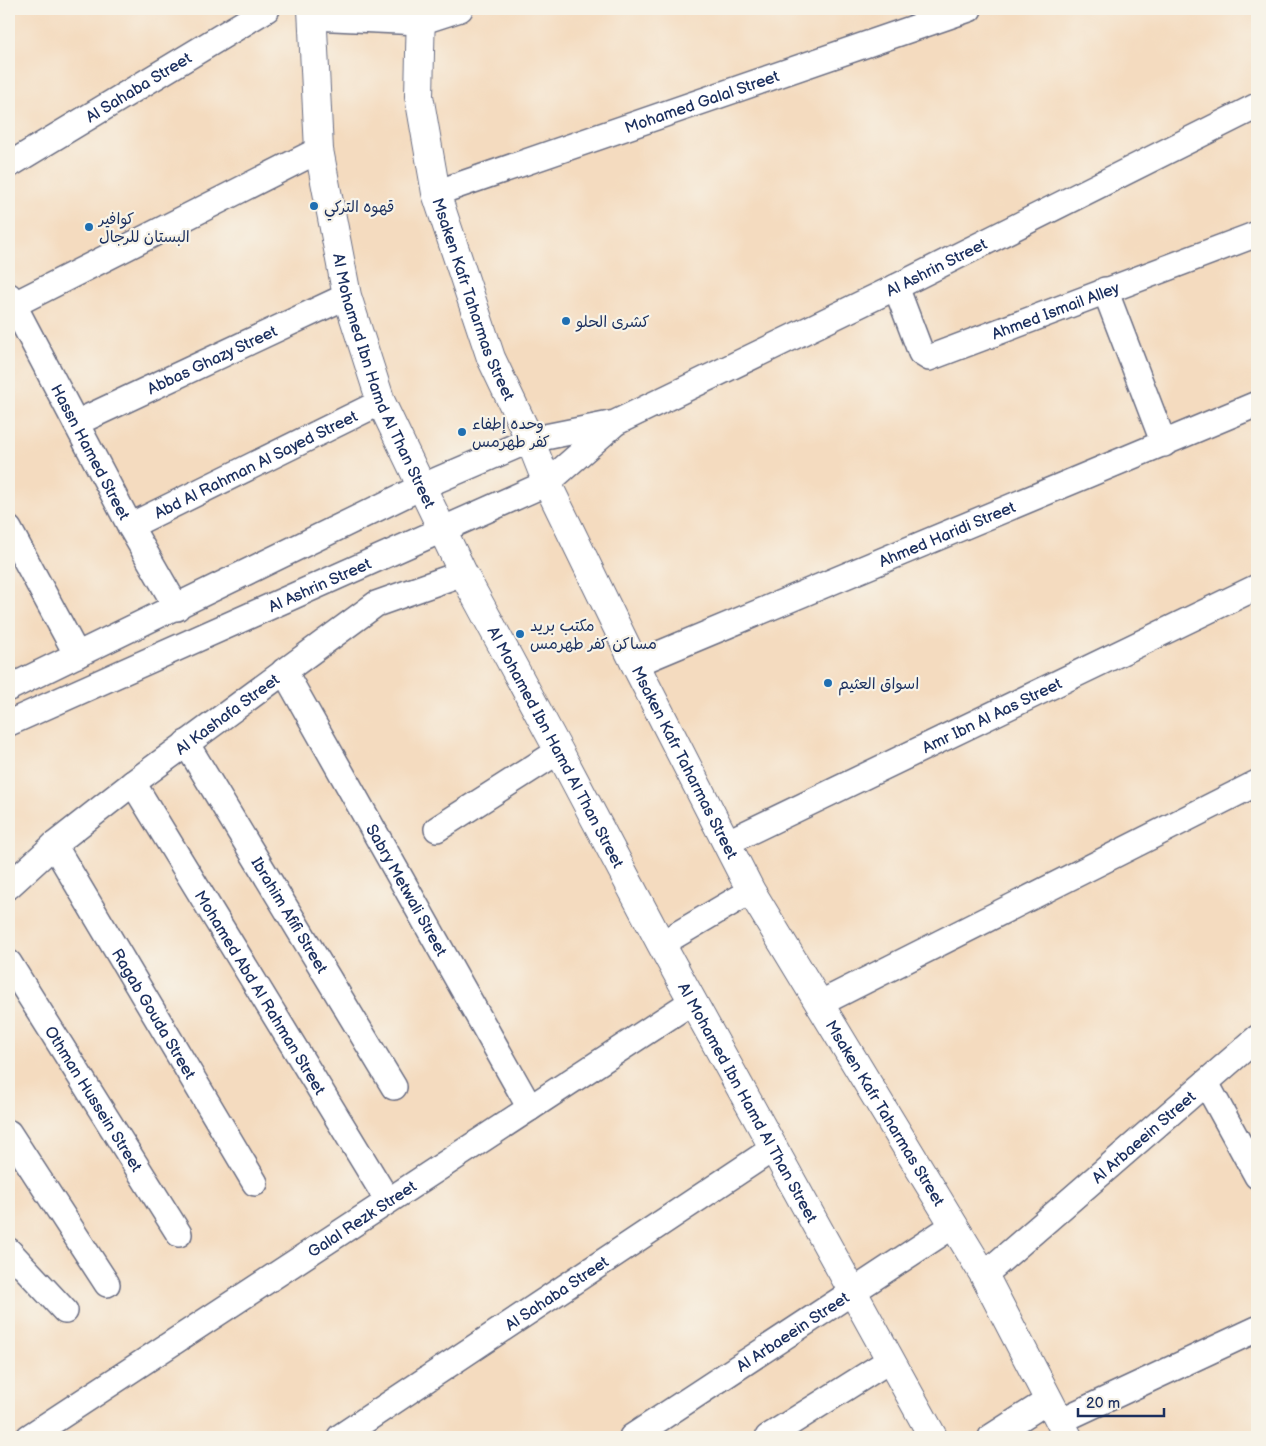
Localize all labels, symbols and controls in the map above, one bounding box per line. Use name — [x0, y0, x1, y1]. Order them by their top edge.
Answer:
street label: Al Sahaba Street — [83, 49, 195, 127]
street label: Mohamed Galal Street — [622, 67, 782, 138]
street label: Msaken Kafr Taharmas Street — [427, 196, 518, 404]
place label: قهوه التركي — [324, 198, 394, 221]
marker: قهوه التركي — [308, 200, 320, 212]
place label: كوافير البستان للرجال — [97, 210, 190, 247]
marker: كوافير البستان للرجال — [83, 221, 95, 233]
street label: Al Ashrin Street — [883, 235, 991, 301]
street label: Al Mohamed Ibn Hamd Al Than Street — [328, 252, 439, 512]
street label: Ahmed Ismail Alley — [989, 279, 1123, 344]
place label: كشرى الحلو — [575, 313, 650, 332]
marker: كشرى الحلو — [560, 315, 572, 327]
street label: Abbas Ghazy Street — [145, 322, 280, 399]
street label: Hassn Hamed Street — [46, 381, 133, 524]
street label: Abd Al Rahman Al Sayed Street — [152, 407, 361, 523]
place label: وحده إطفاء كفر طهرمس — [472, 415, 550, 452]
marker: وحده إطفاء كفر طهرمس — [456, 426, 468, 438]
street label: Ahmed Haridi Street — [876, 498, 1019, 572]
street label: Al Ashrin Street — [266, 555, 374, 617]
place label: مكتب بريد مساكن كفر طهرمس — [530, 617, 657, 654]
street label: Al Mohamed Ibn Hamd Al Than Street — [483, 624, 627, 872]
marker: مكتب بريد مساكن كفر طهرمس — [514, 628, 526, 640]
street label: Msaken Kafr Taharmas Street — [627, 663, 741, 863]
street label: Al Kashafa Street — [172, 670, 284, 759]
place label: اسواق العثيم — [838, 675, 919, 696]
street label: Amr Ibn Al Aas Street — [920, 675, 1065, 758]
marker: اسواق العثيم — [822, 677, 834, 689]
street label: Sabry Metwali Street — [361, 821, 450, 960]
street label: Ibrahim Afifi Street — [246, 854, 331, 977]
street label: Mohamed Abd Al Rahman Street — [190, 887, 329, 1099]
street label: Ragab Gouda Street — [107, 946, 199, 1083]
street label: Al Mohamed Ibn Hamd Al Than Street — [673, 980, 821, 1226]
street label: Msaken Kafr Taharmas Street — [821, 1017, 948, 1210]
street label: Othman Hussein Street — [40, 1023, 146, 1176]
street label: Al Arbaeein Street — [1089, 1088, 1200, 1188]
street label: Galal Rezk Street — [305, 1177, 420, 1262]
street label: Al Sahaba Street — [502, 1253, 613, 1335]
street label: Al Arbaeein Street — [733, 1289, 853, 1377]
scale bar — [1078, 1386, 1165, 1418]
text: 20 m — [1086, 1394, 1120, 1413]

